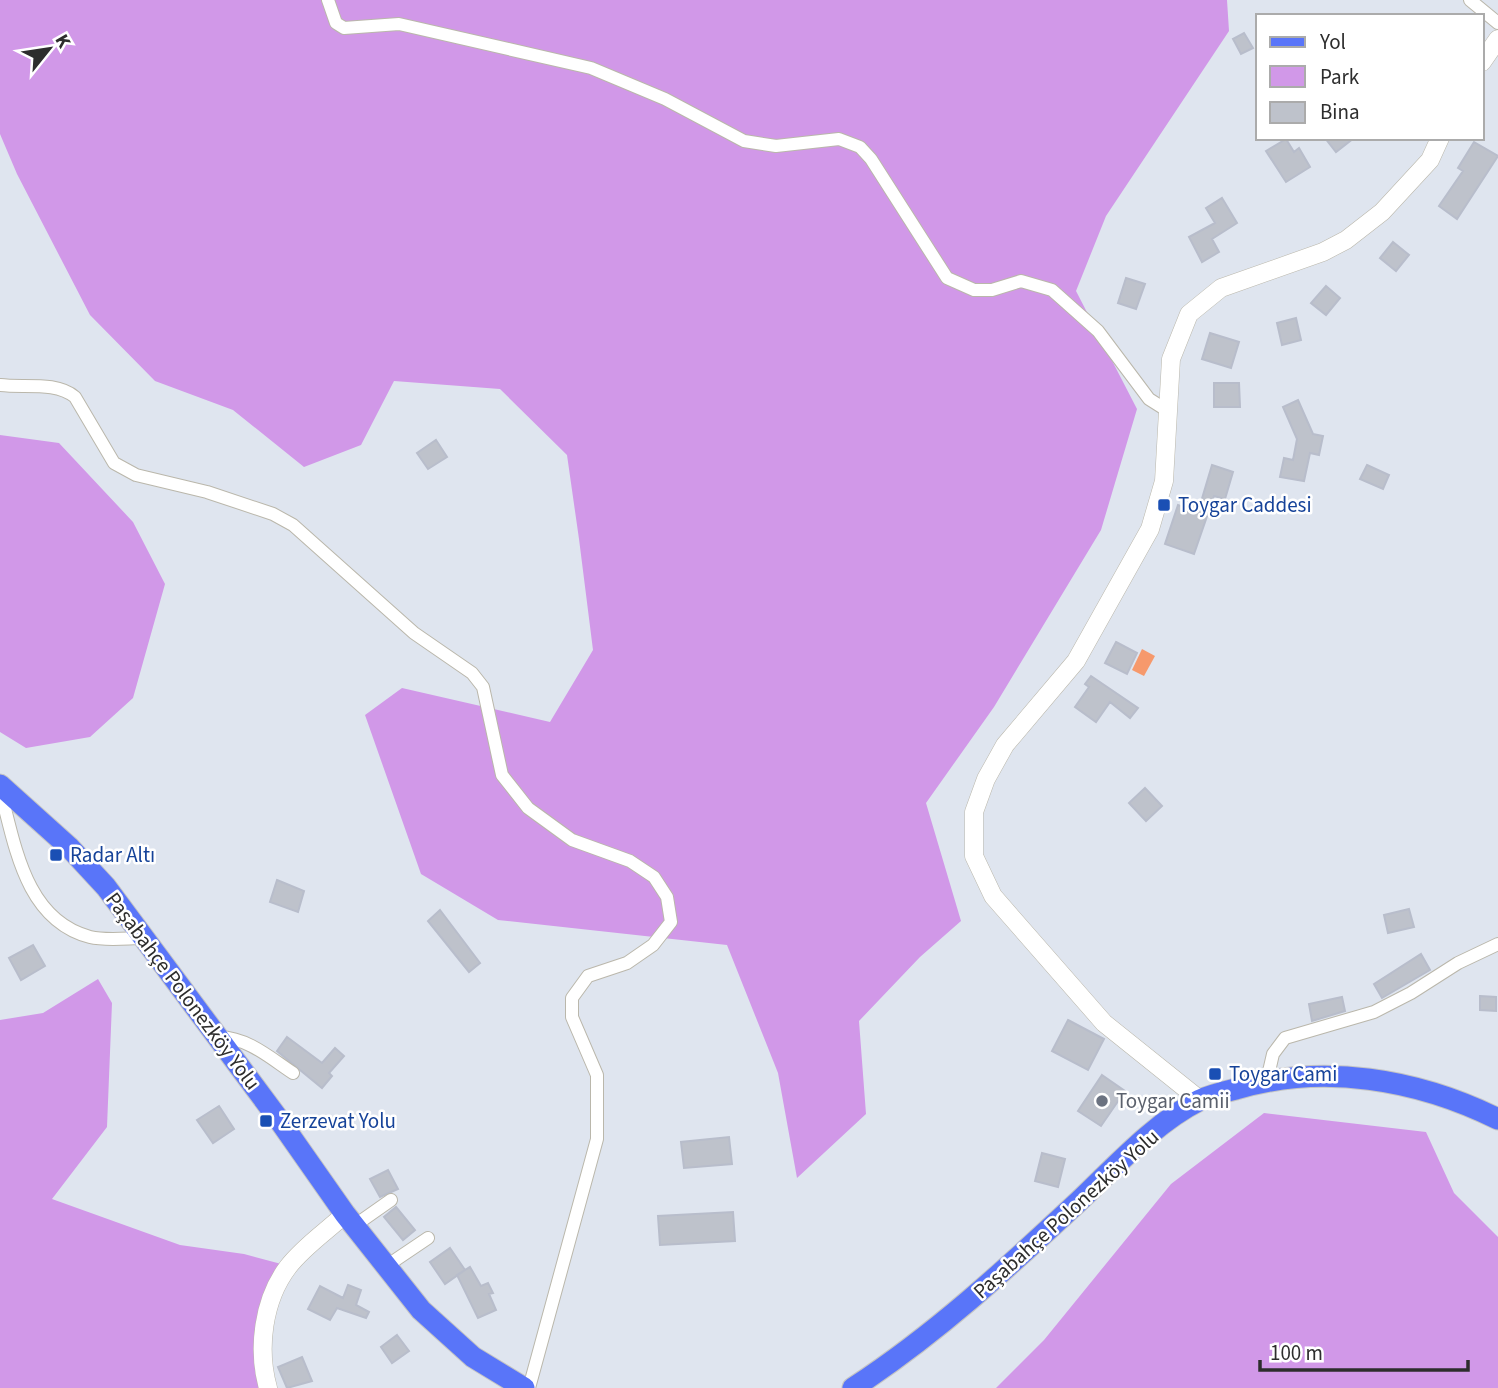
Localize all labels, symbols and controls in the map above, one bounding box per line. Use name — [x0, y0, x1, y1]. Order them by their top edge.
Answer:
north arrow — [14, 14, 84, 84]
legend — [1256, 14, 1484, 140]
text: Yol — [1319, 27, 1346, 57]
text: K — [48, 29, 77, 53]
text: Park — [1320, 62, 1360, 92]
text: Bina — [1320, 97, 1360, 127]
place label: Toygar Caddesi — [1178, 490, 1312, 520]
marker: Toygar Caddesi — [1156, 497, 1172, 513]
place label: Radar Altı — [70, 840, 155, 870]
marker: Radar Altı — [48, 847, 64, 863]
street label: Paşabahçe Polonezköy Yolu — [99, 886, 267, 1096]
place label: Toygar Cami — [1229, 1059, 1337, 1089]
marker: Toygar Cami — [1207, 1066, 1223, 1082]
place label: Toygar Camii — [1116, 1086, 1230, 1116]
marker: Toygar Camii — [1094, 1093, 1110, 1109]
place label: Zerzevat Yolu — [280, 1106, 396, 1136]
marker: Zerzevat Yolu — [258, 1113, 274, 1129]
street label: Paşabahçe Polonezköy Yolu — [966, 1122, 1166, 1306]
scale bar — [1260, 1328, 1468, 1372]
text: 100 m — [1270, 1338, 1323, 1368]

